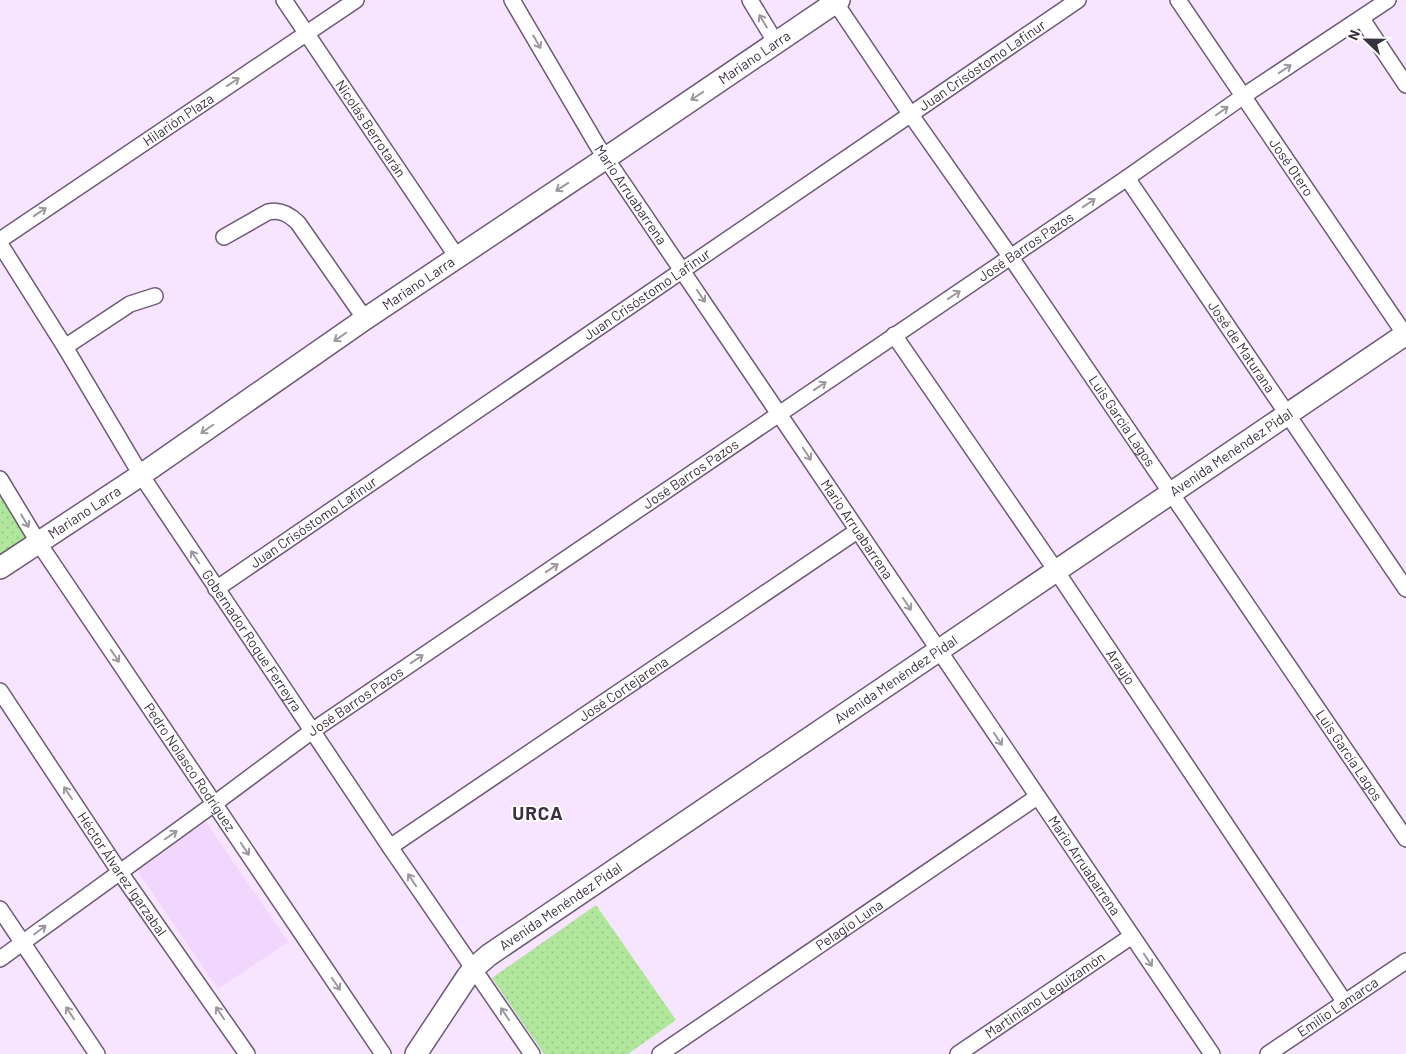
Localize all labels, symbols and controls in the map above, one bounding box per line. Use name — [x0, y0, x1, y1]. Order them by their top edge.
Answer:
one-way arrow — [758, 15, 768, 29]
north arrow — [1341, 15, 1391, 65]
street label: Juan Crisóstomo Lafinur — [915, 16, 1048, 114]
street label: Mariano Larra — [715, 27, 793, 87]
text: N — [1344, 27, 1363, 42]
one-way arrow — [532, 35, 542, 49]
one-way arrow — [1278, 64, 1292, 74]
street label: Nicolás Berrotarán — [332, 76, 410, 180]
one-way arrow — [226, 77, 240, 87]
street label: Hilarión Plaza — [139, 90, 217, 149]
one-way arrow — [690, 91, 704, 101]
one-way arrow — [1215, 106, 1229, 116]
street label: José Otero — [1266, 135, 1318, 199]
street label: Mario Arruabarrena — [591, 141, 671, 247]
one-way arrow — [556, 183, 570, 193]
one-way arrow — [1082, 198, 1096, 209]
one-way arrow — [33, 207, 47, 217]
street label: José Barros Pazos — [974, 208, 1077, 285]
street label: Juan Crisóstomo Lafinur — [580, 245, 713, 343]
street label: Mariano Larra — [379, 253, 457, 313]
one-way arrow — [696, 289, 706, 303]
one-way arrow — [947, 290, 961, 300]
street label: José de Maturana — [1205, 297, 1279, 396]
one-way arrow — [333, 332, 347, 342]
street label: Luis García Lagos — [1086, 372, 1160, 470]
one-way arrow — [813, 381, 827, 391]
street label: Avenida Menéndez Pidal — [1166, 404, 1296, 500]
one-way arrow — [200, 424, 214, 434]
street label: José Barros Pazos — [639, 435, 742, 512]
one-way arrow — [802, 447, 812, 461]
street label: Juan Crisóstomo Lafinur — [247, 473, 380, 571]
street label: Mario Arruabarrena — [818, 476, 897, 582]
street label: Mariano Larra — [45, 482, 124, 542]
one-way arrow — [20, 513, 30, 528]
one-way arrow — [189, 550, 199, 564]
one-way arrow — [545, 563, 559, 573]
street label: Gobernador Roque Ferreyra — [199, 566, 306, 714]
one-way arrow — [902, 597, 912, 611]
street label: Avenida Menéndez Pidal — [831, 631, 960, 727]
street label: Araujo — [1103, 646, 1139, 688]
one-way arrow — [110, 649, 120, 663]
street label: José Cortejarena — [575, 652, 671, 725]
one-way arrow — [410, 654, 424, 664]
street label: José Barros Pazos — [304, 662, 407, 740]
street label: Pedro Nolasco Rodríguez — [141, 699, 239, 834]
street label: Luis García Lagos — [1313, 706, 1387, 804]
one-way arrow — [993, 731, 1003, 745]
one-way arrow — [63, 787, 73, 801]
district label: URCA — [512, 801, 564, 824]
street label: Héctor Álvarez Igarzabal — [74, 809, 171, 939]
street label: Mario Arruabarrena — [1045, 812, 1125, 918]
one-way arrow — [164, 830, 178, 840]
one-way arrow — [240, 842, 250, 856]
street label: Avenida Menéndez Pidal — [496, 859, 625, 954]
one-way arrow — [407, 873, 418, 887]
street label: Pelagio Luna — [812, 896, 886, 953]
one-way arrow — [33, 925, 46, 936]
street label: Martiniano Leguizamón — [981, 948, 1108, 1041]
one-way arrow — [1143, 953, 1153, 967]
street label: Emilio Lamarca — [1294, 973, 1381, 1040]
one-way arrow — [330, 977, 341, 991]
one-way arrow — [65, 1007, 75, 1021]
one-way arrow — [214, 1007, 224, 1021]
one-way arrow — [500, 1007, 510, 1021]

